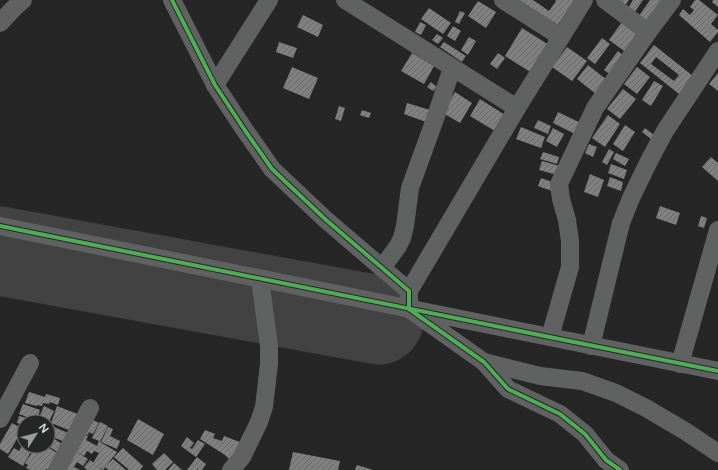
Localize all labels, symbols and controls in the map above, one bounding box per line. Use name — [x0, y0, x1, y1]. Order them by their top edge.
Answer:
north arrow — [16, 414, 56, 454]
text: N — [36, 421, 51, 436]

